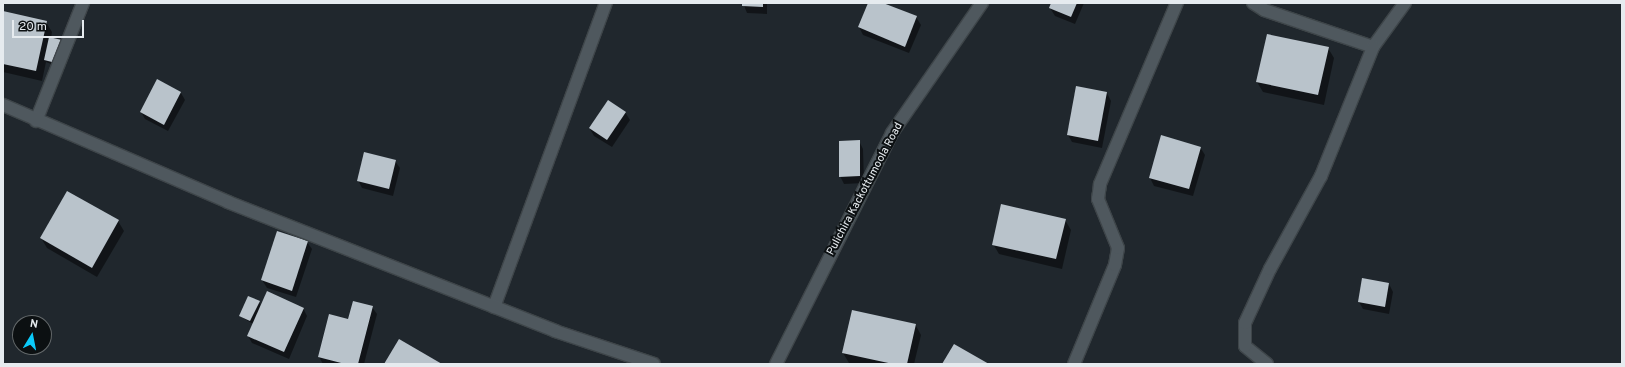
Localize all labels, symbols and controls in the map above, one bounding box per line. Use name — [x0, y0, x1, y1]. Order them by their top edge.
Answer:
scale bar — [14, 12, 86, 38]
text: 20 m — [19, 19, 47, 35]
street label: Pulichira Kackottumoola Road — [824, 120, 906, 258]
north arrow — [12, 315, 52, 355]
text: N — [29, 317, 39, 332]

